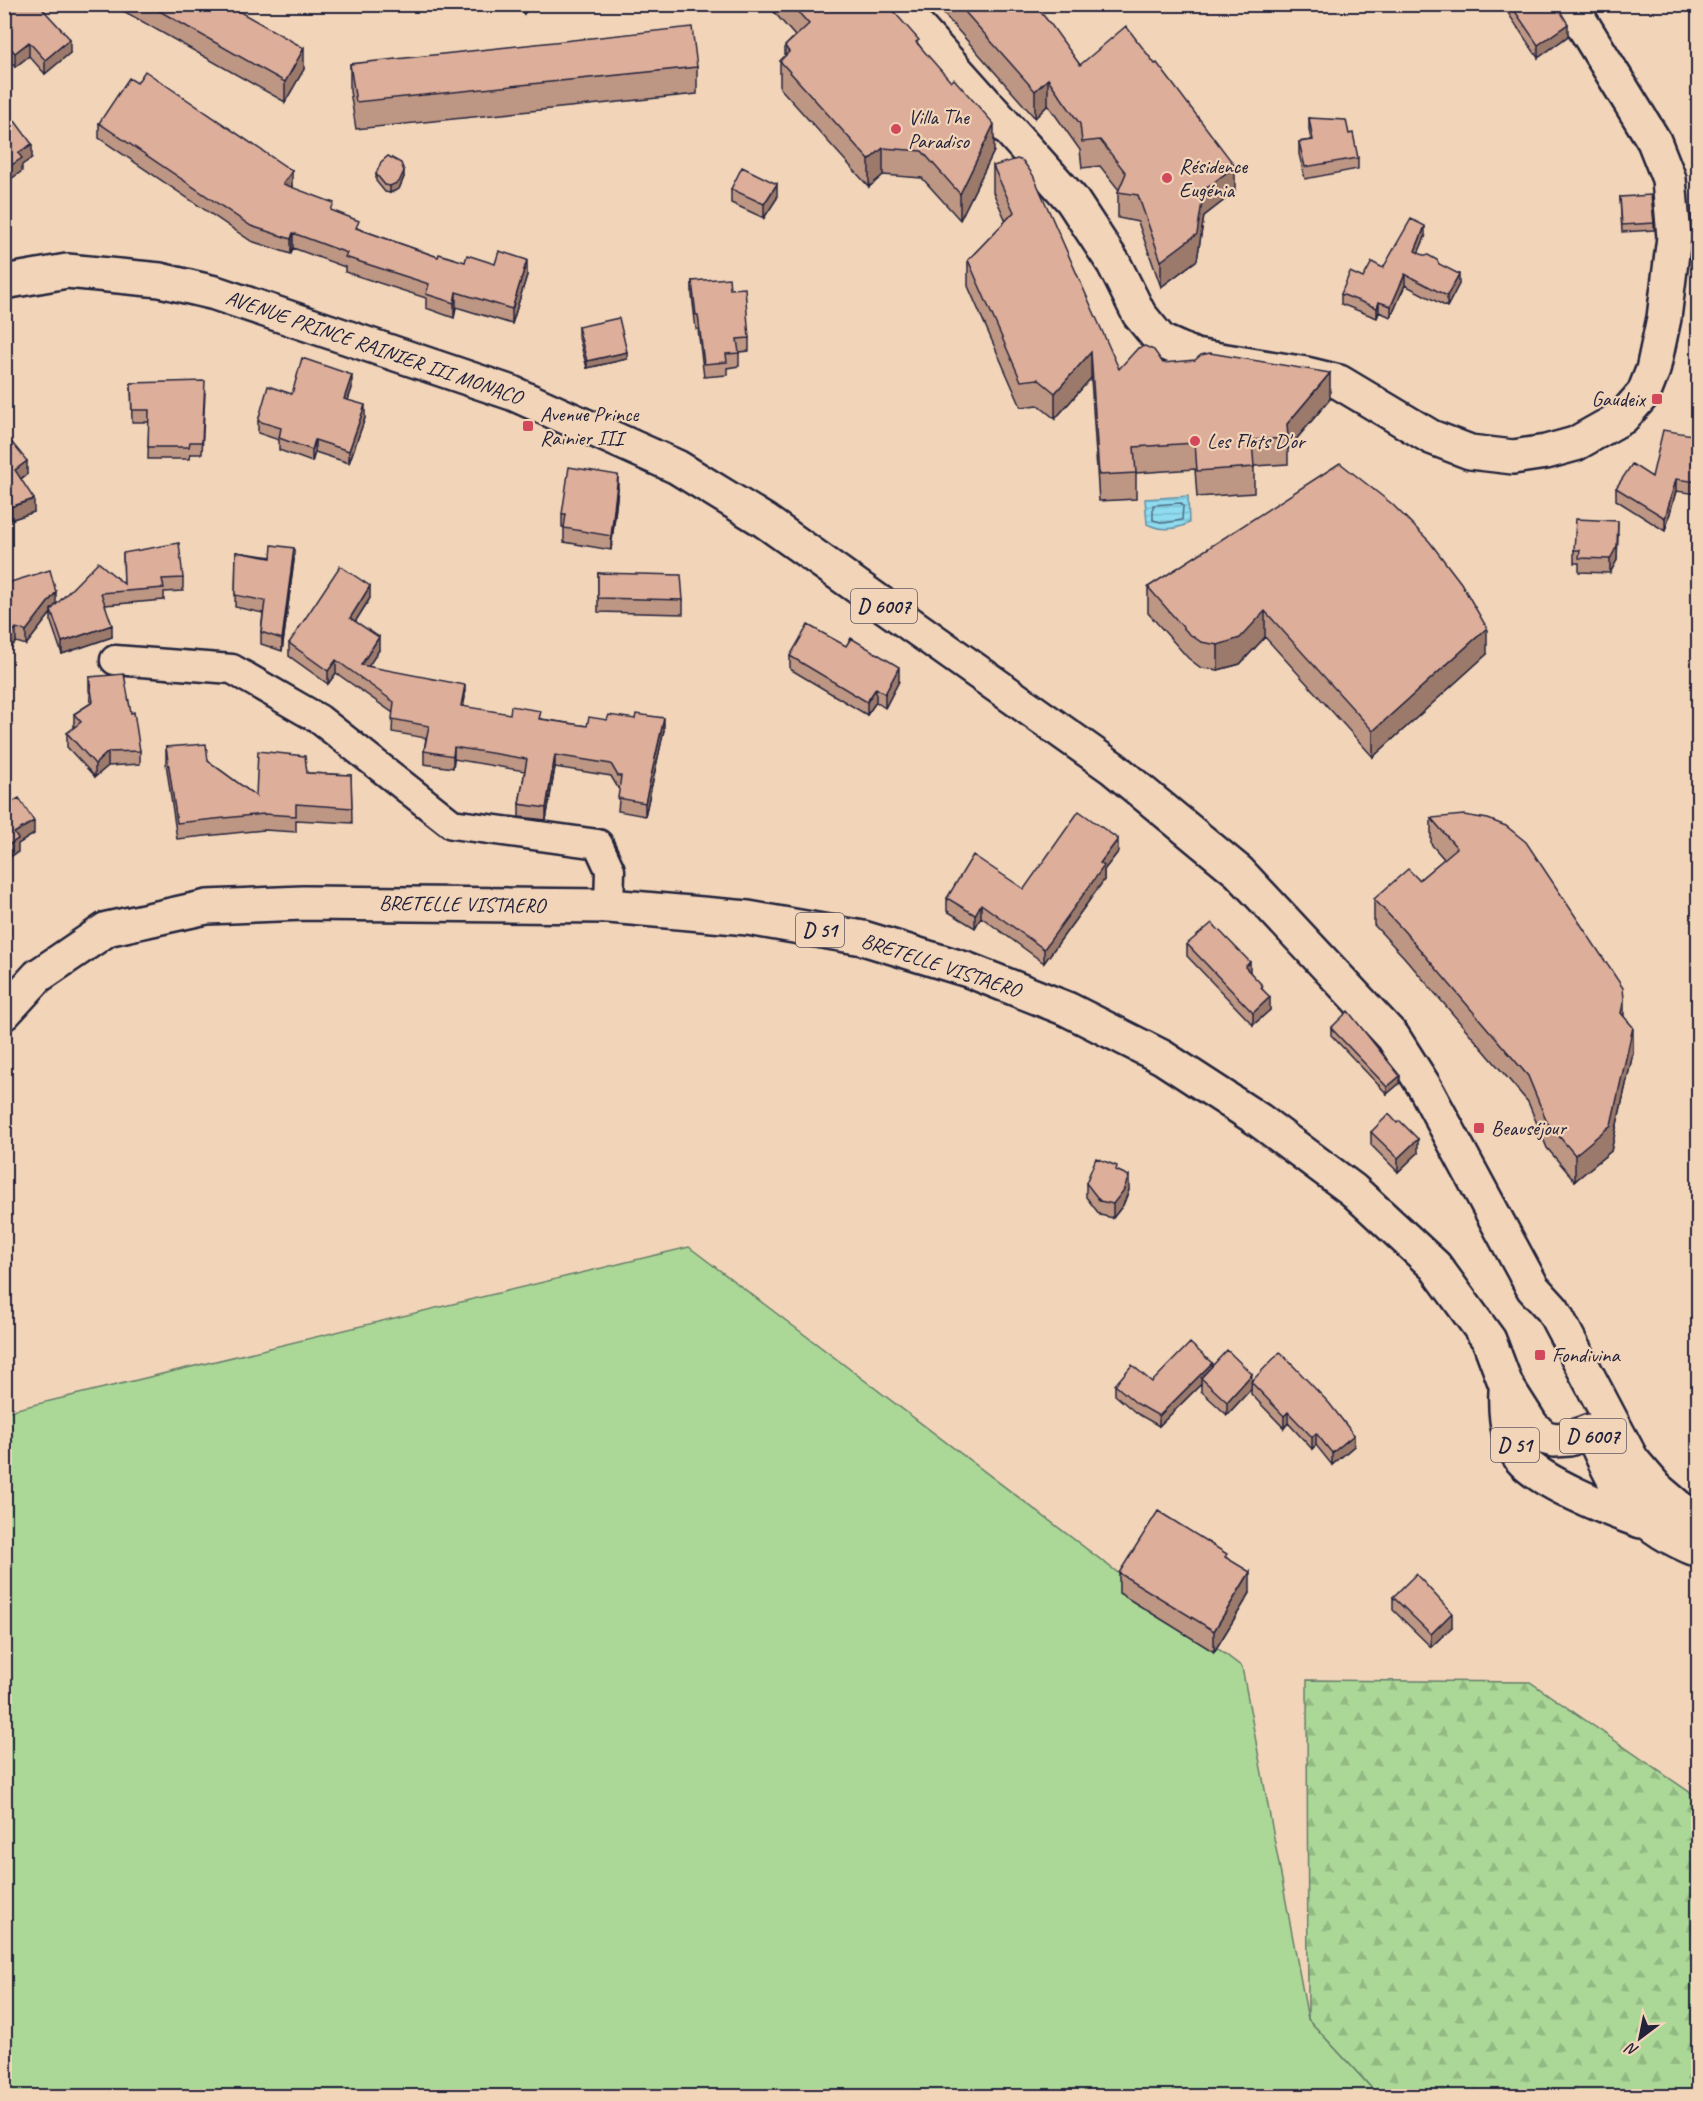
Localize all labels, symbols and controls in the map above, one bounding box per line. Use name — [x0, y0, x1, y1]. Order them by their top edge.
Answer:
place label: Villa The Paradiso — [908, 104, 970, 154]
marker: Villa The Paradiso — [889, 122, 903, 136]
place label: Résidence Eugénia — [1179, 153, 1248, 203]
marker: Résidence Eugénia — [1160, 171, 1174, 185]
street label: AVENUE PRINCE RAINIER III MONACO — [222, 284, 528, 411]
place label: Gaudeix — [1592, 386, 1647, 412]
marker: Gaudeix — [1650, 392, 1664, 406]
place label: Avenue Prince Rainier III — [540, 401, 639, 451]
marker: Avenue Prince Rainier III — [521, 419, 535, 433]
place label: Les Flots D'or — [1207, 428, 1307, 454]
marker: Les Flots D'or — [1188, 434, 1202, 448]
road number: D 6007 — [851, 589, 917, 623]
street label: BRETELLE VISTAERO — [379, 890, 548, 918]
road number: D 51 — [796, 913, 844, 947]
street label: BRETELLE VISTAERO — [858, 927, 1026, 1004]
place label: Beauséjour — [1491, 1115, 1567, 1141]
marker: Beauséjour — [1472, 1121, 1486, 1135]
place label: Fondivina — [1552, 1342, 1621, 1368]
marker: Fondivina — [1533, 1348, 1547, 1362]
road number: D 6007 — [1560, 1419, 1626, 1453]
road number: D 51 — [1491, 1428, 1539, 1462]
north arrow — [1610, 2008, 1670, 2068]
text: N — [1620, 2037, 1642, 2061]

